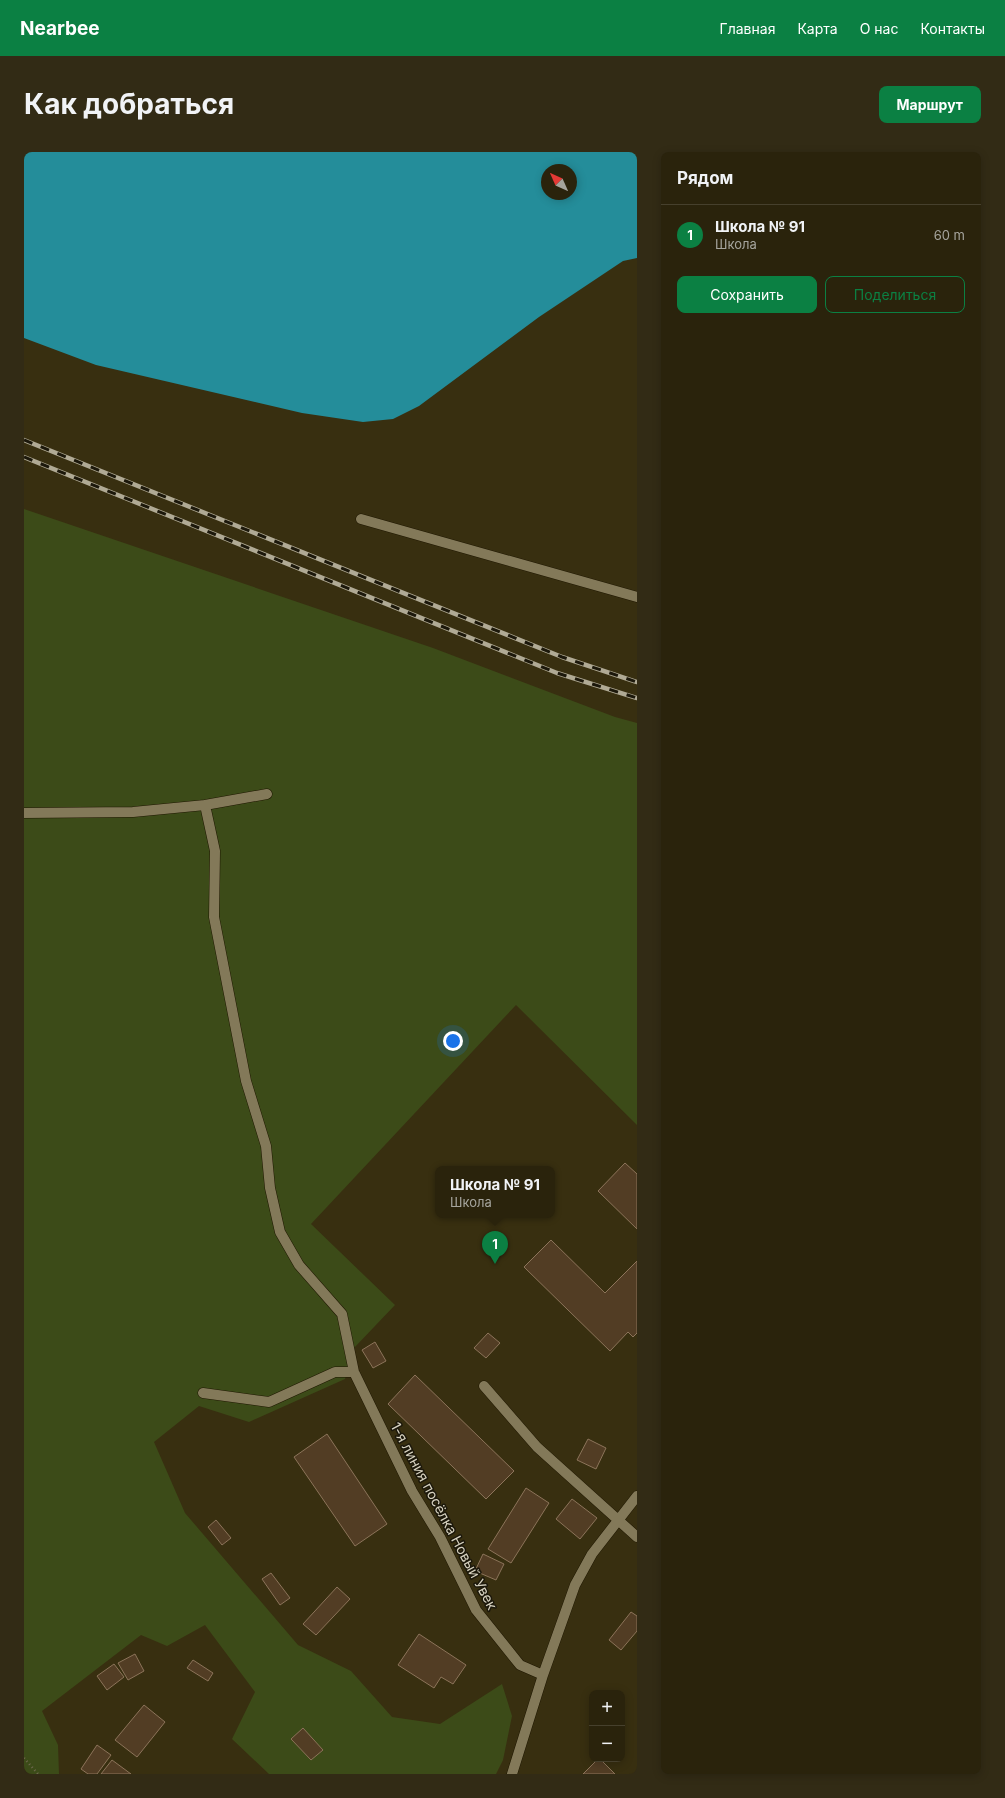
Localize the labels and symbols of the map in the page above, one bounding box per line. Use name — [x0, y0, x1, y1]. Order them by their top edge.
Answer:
north arrow — [541, 164, 577, 200]
your location — [443, 1031, 463, 1051]
pin: 1 — [482, 1231, 508, 1264]
street label: 1-я линия посёлка Новый Увек — [388, 1419, 501, 1613]

